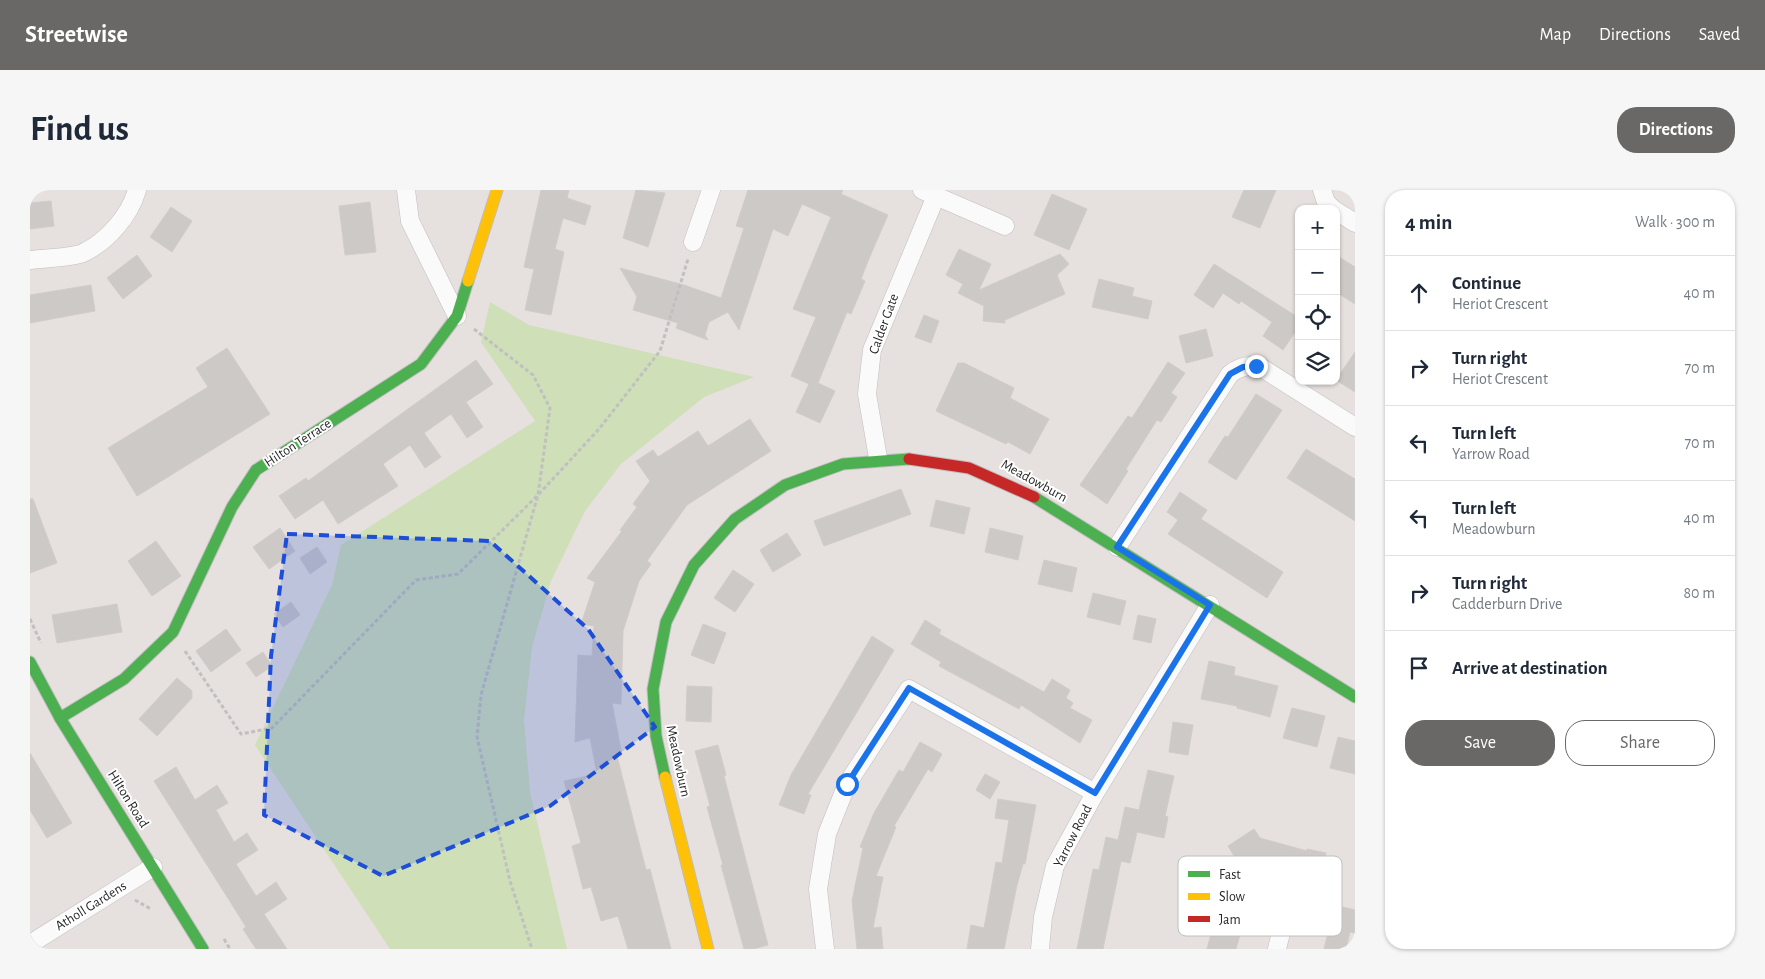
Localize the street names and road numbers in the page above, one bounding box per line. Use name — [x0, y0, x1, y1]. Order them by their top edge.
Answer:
street label: Calder Gate — [867, 292, 901, 356]
street label: Hilton Terrace — [262, 416, 334, 470]
street label: Meadowburn — [999, 457, 1069, 505]
street label: Meadowburn — [664, 724, 692, 798]
street label: Hilton Road — [105, 768, 151, 830]
street label: Yarrow Road — [1051, 802, 1095, 870]
street label: Atholl Gardens — [53, 879, 129, 933]

